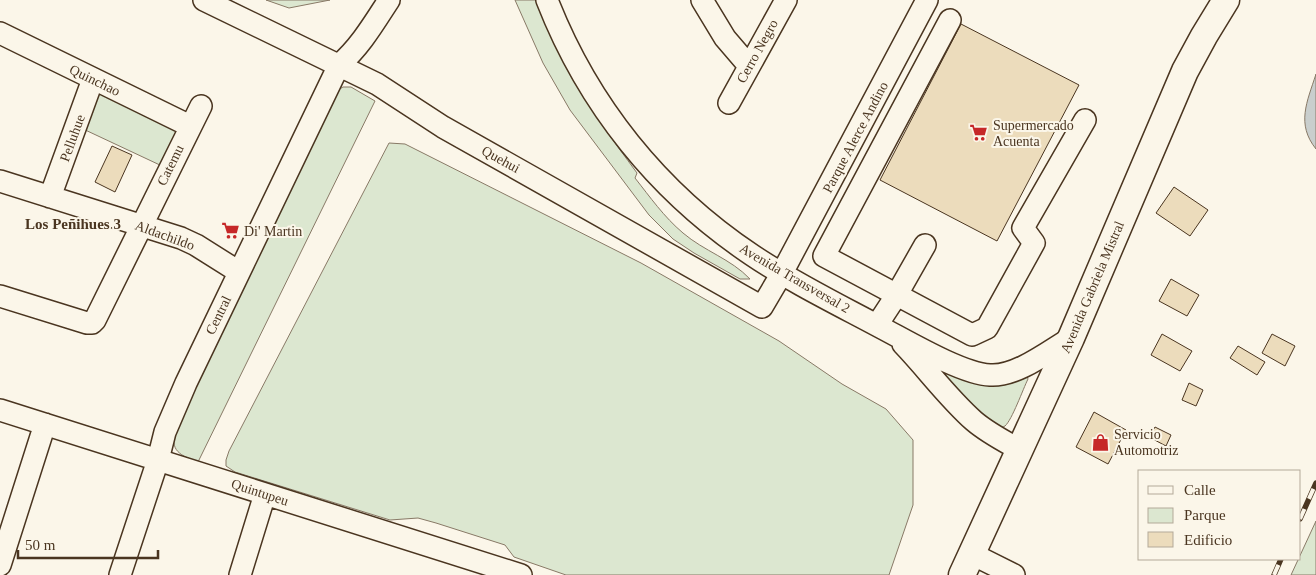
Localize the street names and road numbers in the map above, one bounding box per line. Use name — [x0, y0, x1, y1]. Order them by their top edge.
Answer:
street label: Cerro Negro — [734, 17, 781, 86]
street label: Quinchao — [67, 62, 123, 99]
street label: Parque Alerce Andino — [820, 79, 891, 195]
street label: Pelluhue — [57, 113, 88, 164]
street label: Catemu — [154, 142, 187, 188]
street label: Quehui — [479, 143, 523, 176]
street label: Aldachildo — [133, 218, 197, 253]
street label: Avenida Gabriela Mistral — [1058, 219, 1127, 355]
street label: Avenida Transversal 2 — [737, 241, 853, 316]
street label: Central — [203, 293, 234, 337]
street label: Quintupeu — [229, 476, 290, 509]

